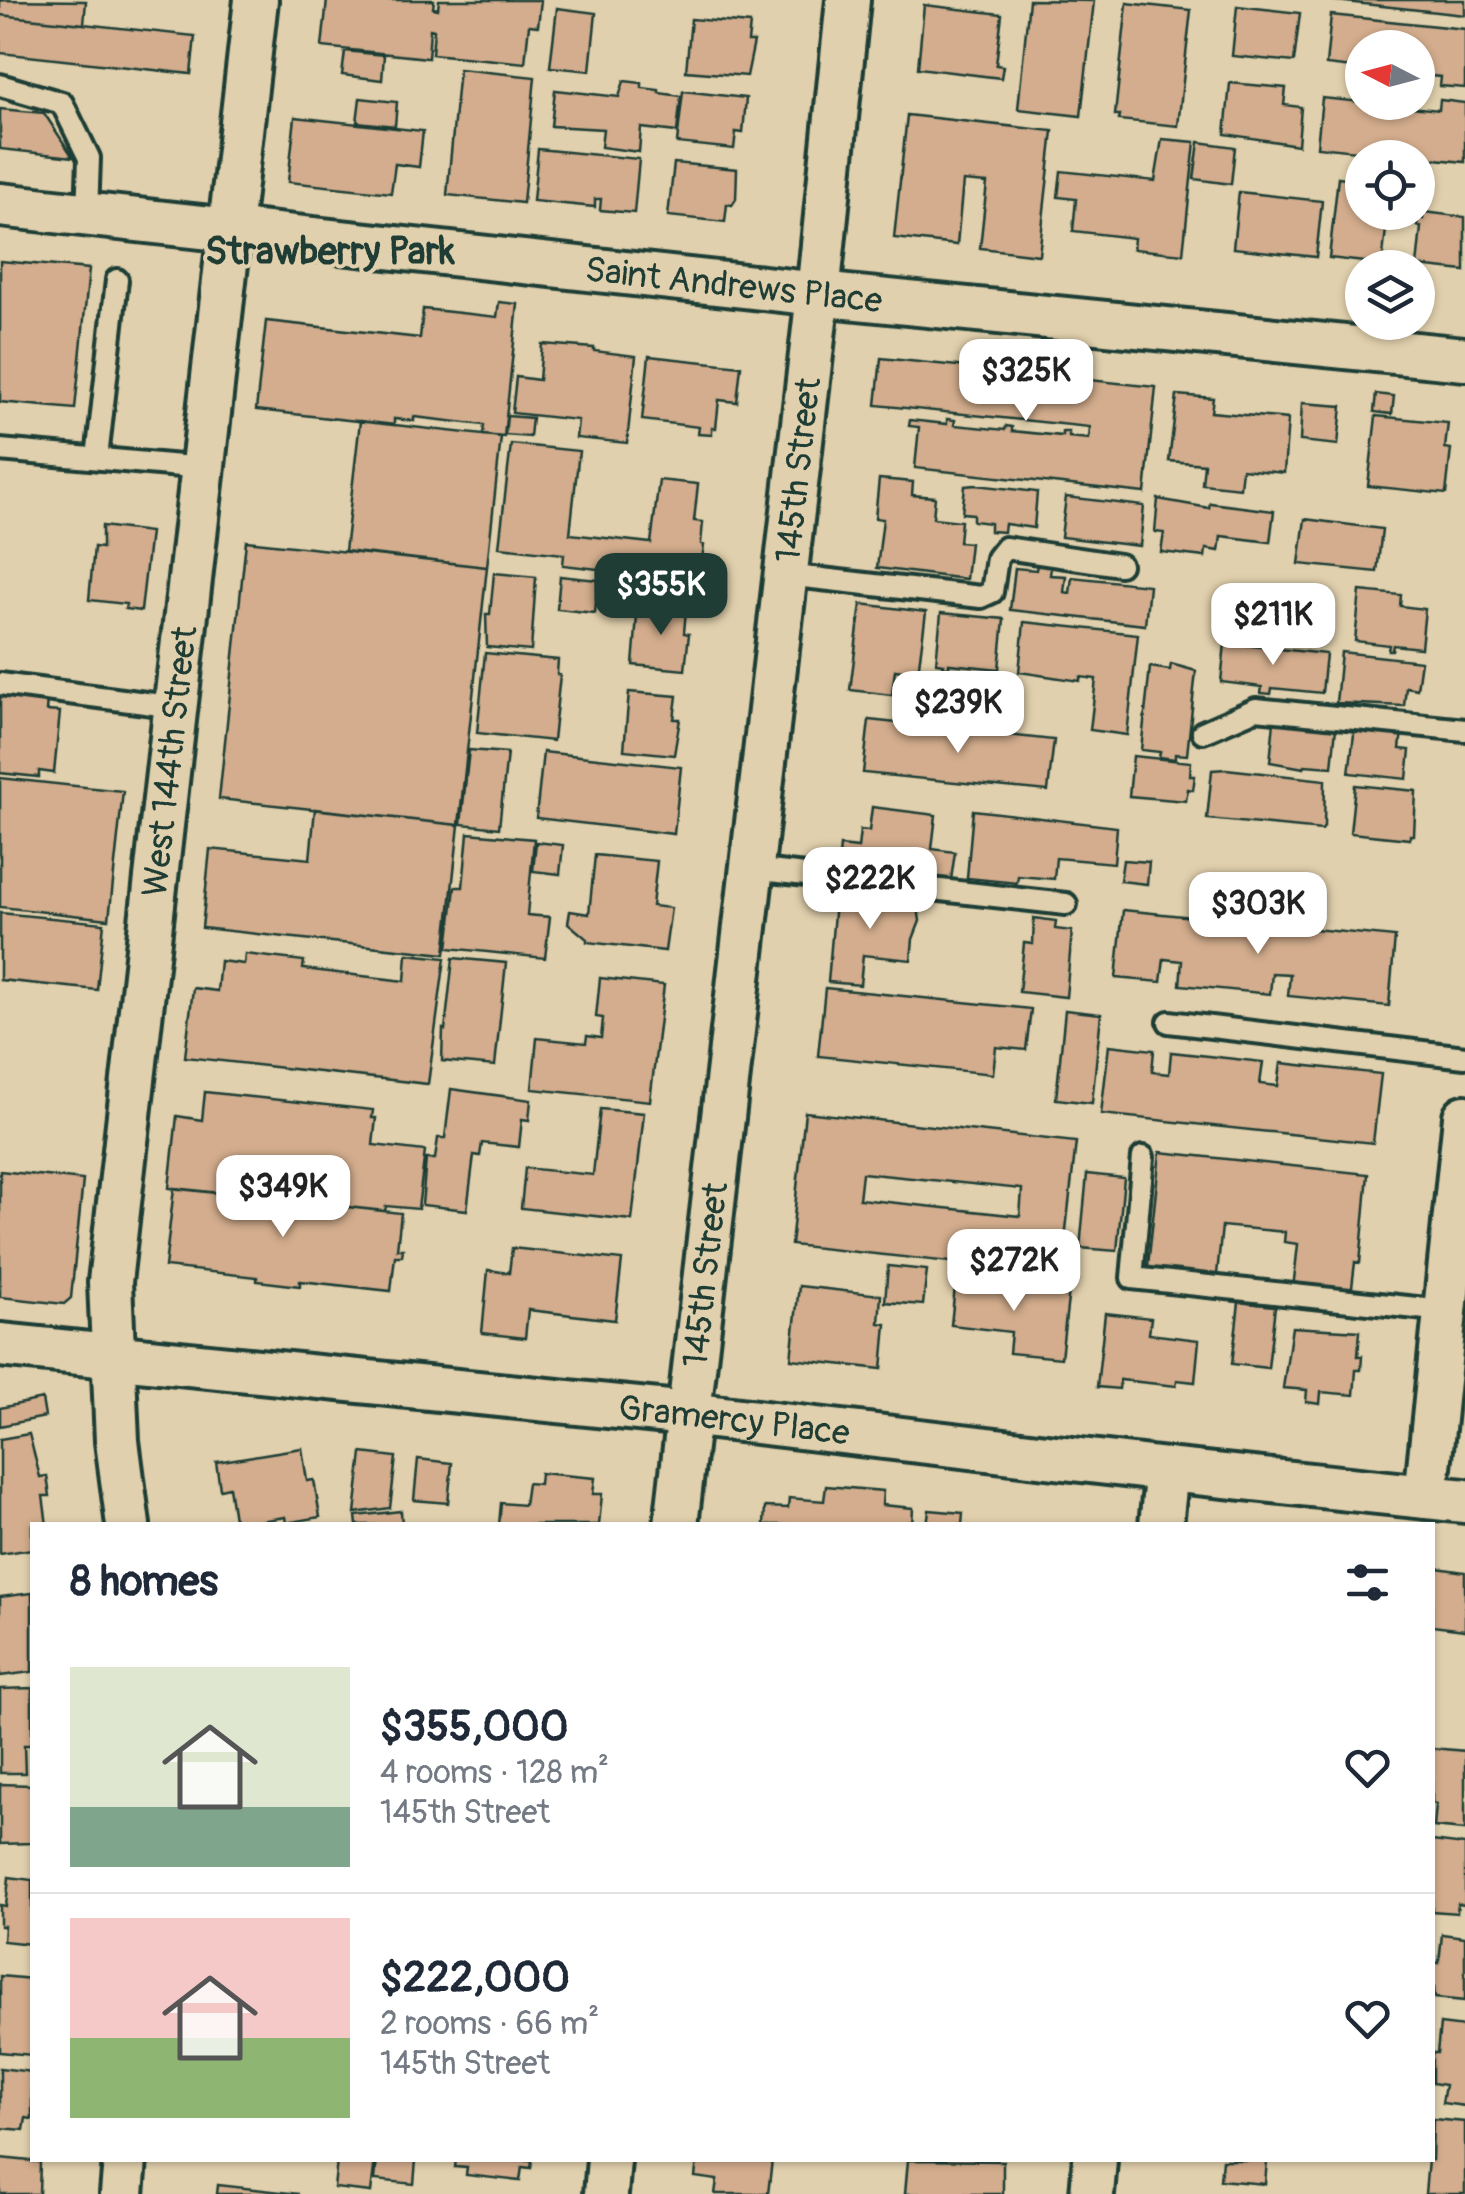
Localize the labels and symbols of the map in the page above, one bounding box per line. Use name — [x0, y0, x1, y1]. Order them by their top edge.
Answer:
north arrow — [1345, 30, 1435, 120]
district label: Strawberry Park — [205, 228, 455, 276]
street label: Saint Andrews Place — [583, 248, 884, 323]
pin: $325K — [956, 339, 1096, 424]
street label: 145th Street — [766, 374, 831, 565]
pin: $355K — [591, 553, 731, 638]
pin: $211K — [1203, 583, 1343, 668]
street label: West 144th Street — [133, 623, 208, 899]
pin: $239K — [888, 671, 1028, 756]
pin: $222K — [800, 847, 940, 932]
pin: $303K — [1188, 872, 1328, 957]
pin: $349K — [213, 1155, 353, 1240]
street label: 145th Street — [673, 1179, 738, 1370]
pin: $272K — [944, 1229, 1084, 1314]
street label: Gramercy Place — [616, 1386, 852, 1456]

